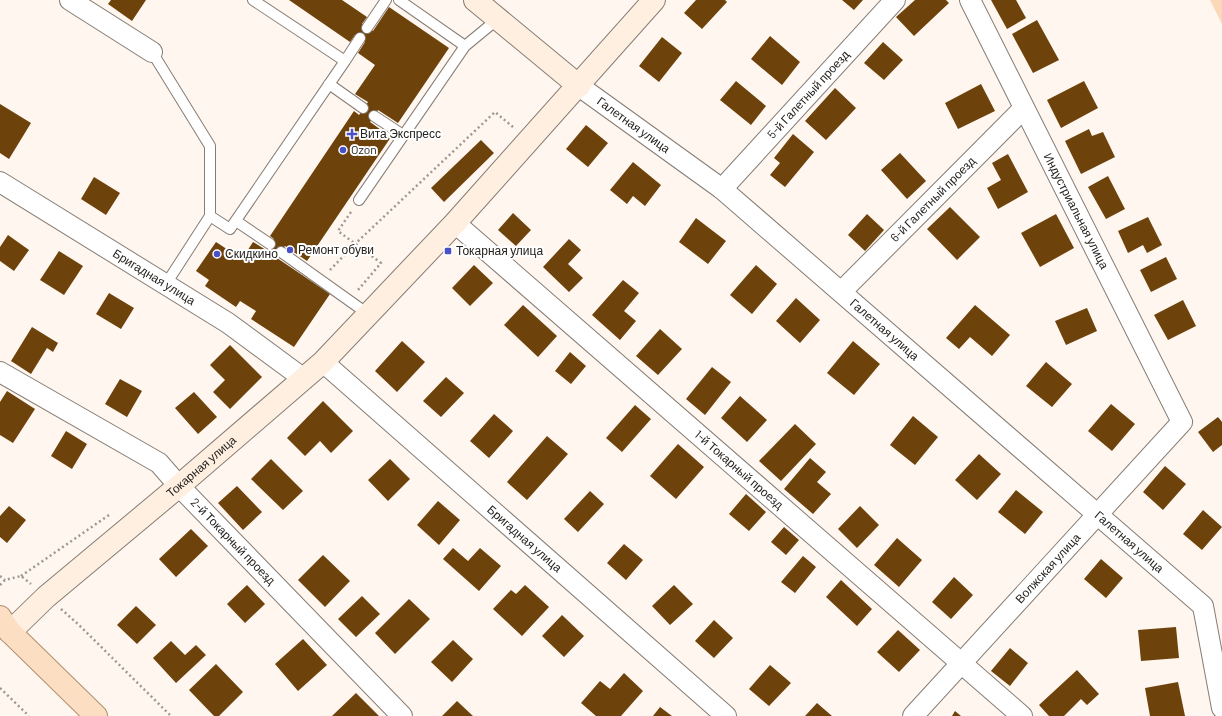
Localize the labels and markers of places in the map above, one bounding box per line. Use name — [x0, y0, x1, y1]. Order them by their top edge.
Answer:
place label: Вита Экспресс — [360, 126, 441, 141]
marker: Вита Экспресс — [347, 129, 357, 139]
place label: Ozon — [351, 142, 377, 156]
marker: Ozon — [338, 145, 348, 155]
place label: Ремонт обуви — [298, 242, 374, 257]
place label: Токарная улица — [456, 243, 543, 258]
marker: Ремонт обуви — [285, 245, 295, 255]
place label: Скидкино — [225, 246, 278, 261]
marker: Токарная улица — [443, 246, 453, 256]
marker: Скидкино — [212, 249, 222, 259]

